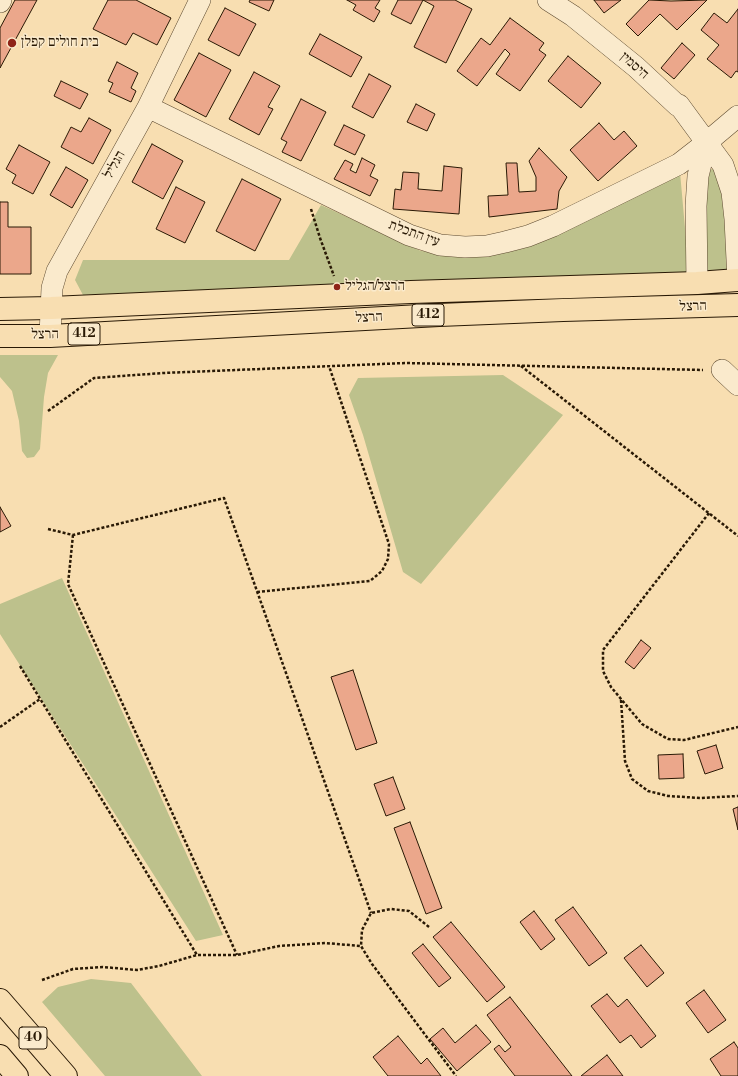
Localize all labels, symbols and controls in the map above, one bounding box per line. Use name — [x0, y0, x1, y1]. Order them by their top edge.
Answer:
place label: בית חולים קפלן — [21, 35, 99, 51]
marker: בית חולים קפלן — [6, 37, 18, 49]
street label: היסמין — [616, 49, 652, 83]
street label: הגליל — [100, 148, 130, 182]
street label: עין התכלת — [386, 217, 442, 251]
place label: הרצל/הגליל — [345, 279, 405, 295]
marker: הרצל/הגליל — [332, 282, 342, 292]
street label: הרצל — [679, 298, 707, 316]
road number: 412 — [412, 304, 444, 326]
street label: הרצל — [355, 309, 383, 327]
road number: 412 — [68, 323, 100, 345]
street label: הרצל — [31, 326, 59, 344]
road number: 40 — [19, 1027, 47, 1049]

